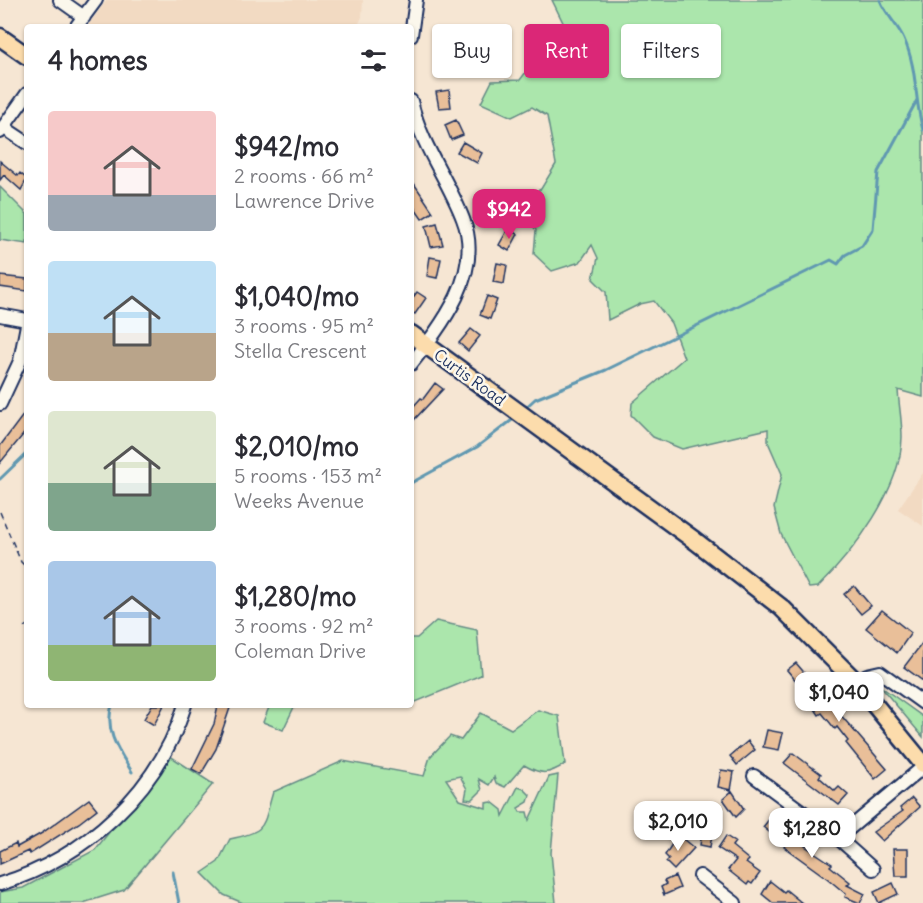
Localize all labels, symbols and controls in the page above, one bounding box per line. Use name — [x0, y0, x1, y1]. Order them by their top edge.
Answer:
chip: Buy — [432, 24, 512, 78]
chip: Rent — [524, 24, 609, 78]
chip: Filters — [621, 24, 721, 78]
text: 4 homes — [48, 44, 147, 77]
icon: filters — [357, 44, 390, 77]
text: $942/mo — [234, 130, 339, 163]
icon: home — [96, 135, 168, 207]
text: 2 rooms · 66 m² — [234, 163, 374, 188]
text: Lawrence Drive — [234, 188, 374, 213]
pin: $942 — [473, 189, 545, 240]
text: $942 — [486, 196, 532, 221]
text: $1,040/mo — [234, 280, 359, 313]
icon: home — [96, 285, 168, 357]
text: 3 rooms · 95 m² — [234, 313, 374, 338]
text: Stella Crescent — [234, 338, 366, 363]
street label: Curtis Road — [430, 344, 510, 410]
text: $2,010/mo — [234, 430, 359, 463]
icon: home — [96, 435, 168, 507]
text: 5 rooms · 153 m² — [234, 463, 382, 488]
text: Weeks Avenue — [234, 488, 364, 513]
text: $1,280/mo — [234, 580, 356, 613]
icon: home — [96, 585, 168, 657]
text: 3 rooms · 92 m² — [234, 613, 373, 638]
text: Coleman Drive — [234, 638, 366, 663]
pin: $1,040 — [790, 672, 888, 723]
text: $1,040 — [809, 679, 869, 704]
pin: $2,010 — [629, 801, 727, 852]
text: $2,010 — [648, 808, 708, 833]
pin: $1,280 — [763, 808, 861, 859]
text: $1,280 — [783, 815, 841, 840]

